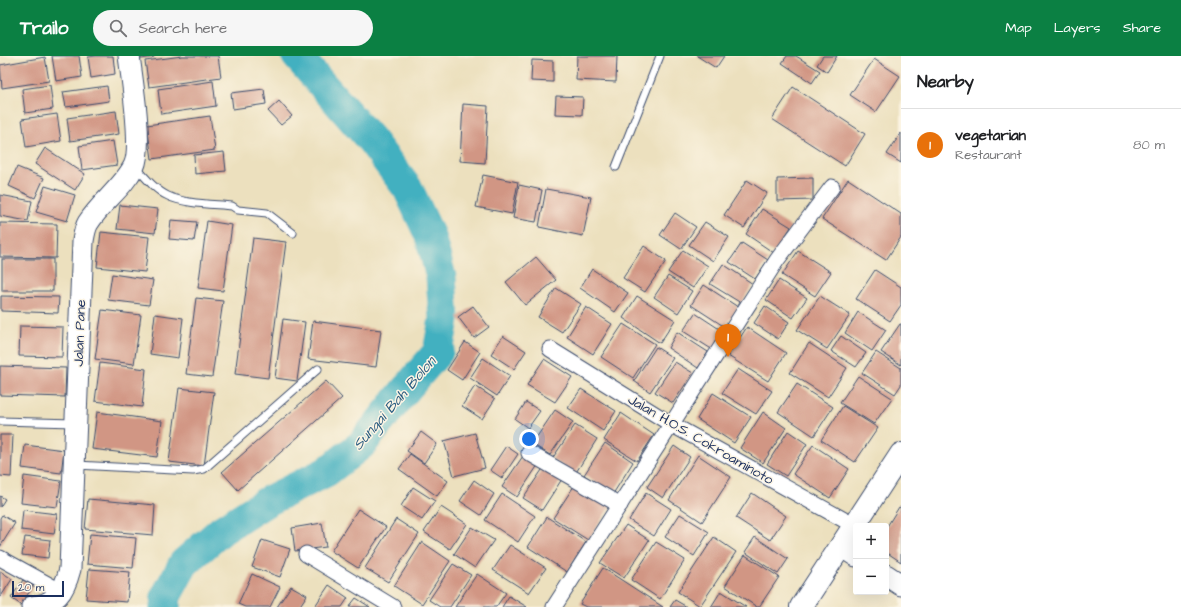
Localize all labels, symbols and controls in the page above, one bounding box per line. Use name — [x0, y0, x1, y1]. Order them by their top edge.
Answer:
search box — [93, 10, 373, 46]
text: Trailo — [20, 15, 69, 42]
icon: search — [107, 17, 129, 39]
text: Search here — [139, 18, 227, 39]
text: Map — [1005, 18, 1032, 38]
text: Layers — [1054, 18, 1101, 38]
text: Share — [1123, 18, 1161, 38]
text: Nearby — [917, 70, 974, 94]
text: vegetarian — [955, 125, 1026, 146]
text: 1 — [929, 136, 931, 154]
text: 80 m — [1133, 136, 1165, 154]
text: Restaurant — [955, 146, 1022, 164]
street label: Jalan Pane — [69, 299, 91, 367]
pin: 1 — [715, 324, 741, 357]
water label: Sungai Bah Bolon — [348, 351, 443, 455]
street label: Jalan H.O.S. Cokroaminoto — [624, 390, 777, 490]
your location — [519, 429, 539, 449]
map controls — [853, 523, 889, 595]
button: + — [853, 523, 889, 559]
button: − — [853, 559, 889, 595]
scale bar — [12, 579, 64, 598]
text: 20 m — [18, 580, 44, 595]

